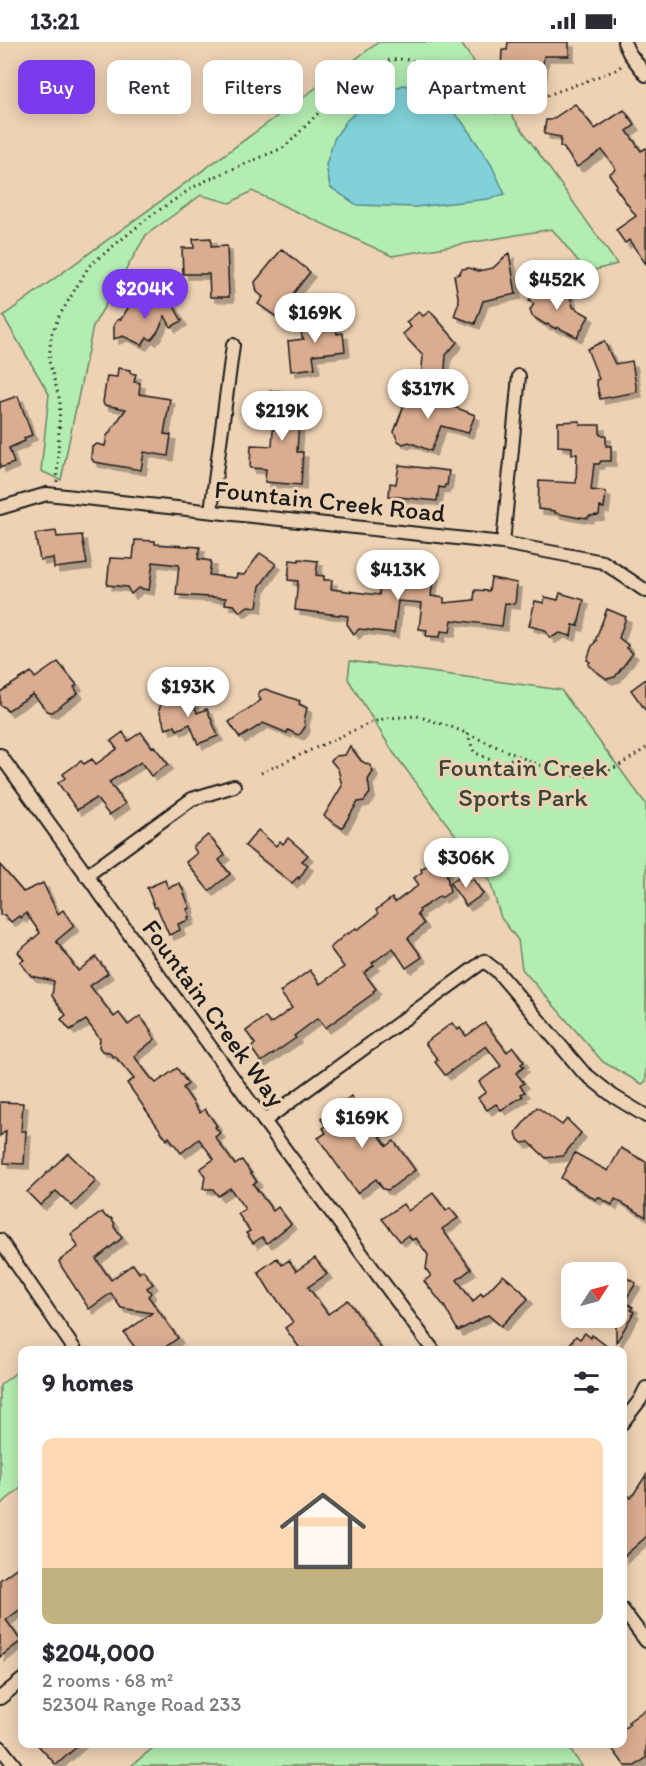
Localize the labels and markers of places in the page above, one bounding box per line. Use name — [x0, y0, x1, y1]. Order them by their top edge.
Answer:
pin: $452K — [515, 260, 599, 311]
pin: $204K — [103, 269, 187, 320]
pin: $169K — [273, 293, 357, 344]
pin: $317K — [386, 369, 470, 420]
pin: $219K — [240, 391, 324, 442]
pin: $413K — [356, 550, 440, 601]
pin: $193K — [146, 667, 230, 718]
pin: $306K — [424, 838, 508, 889]
pin: $169K — [320, 1098, 404, 1149]

